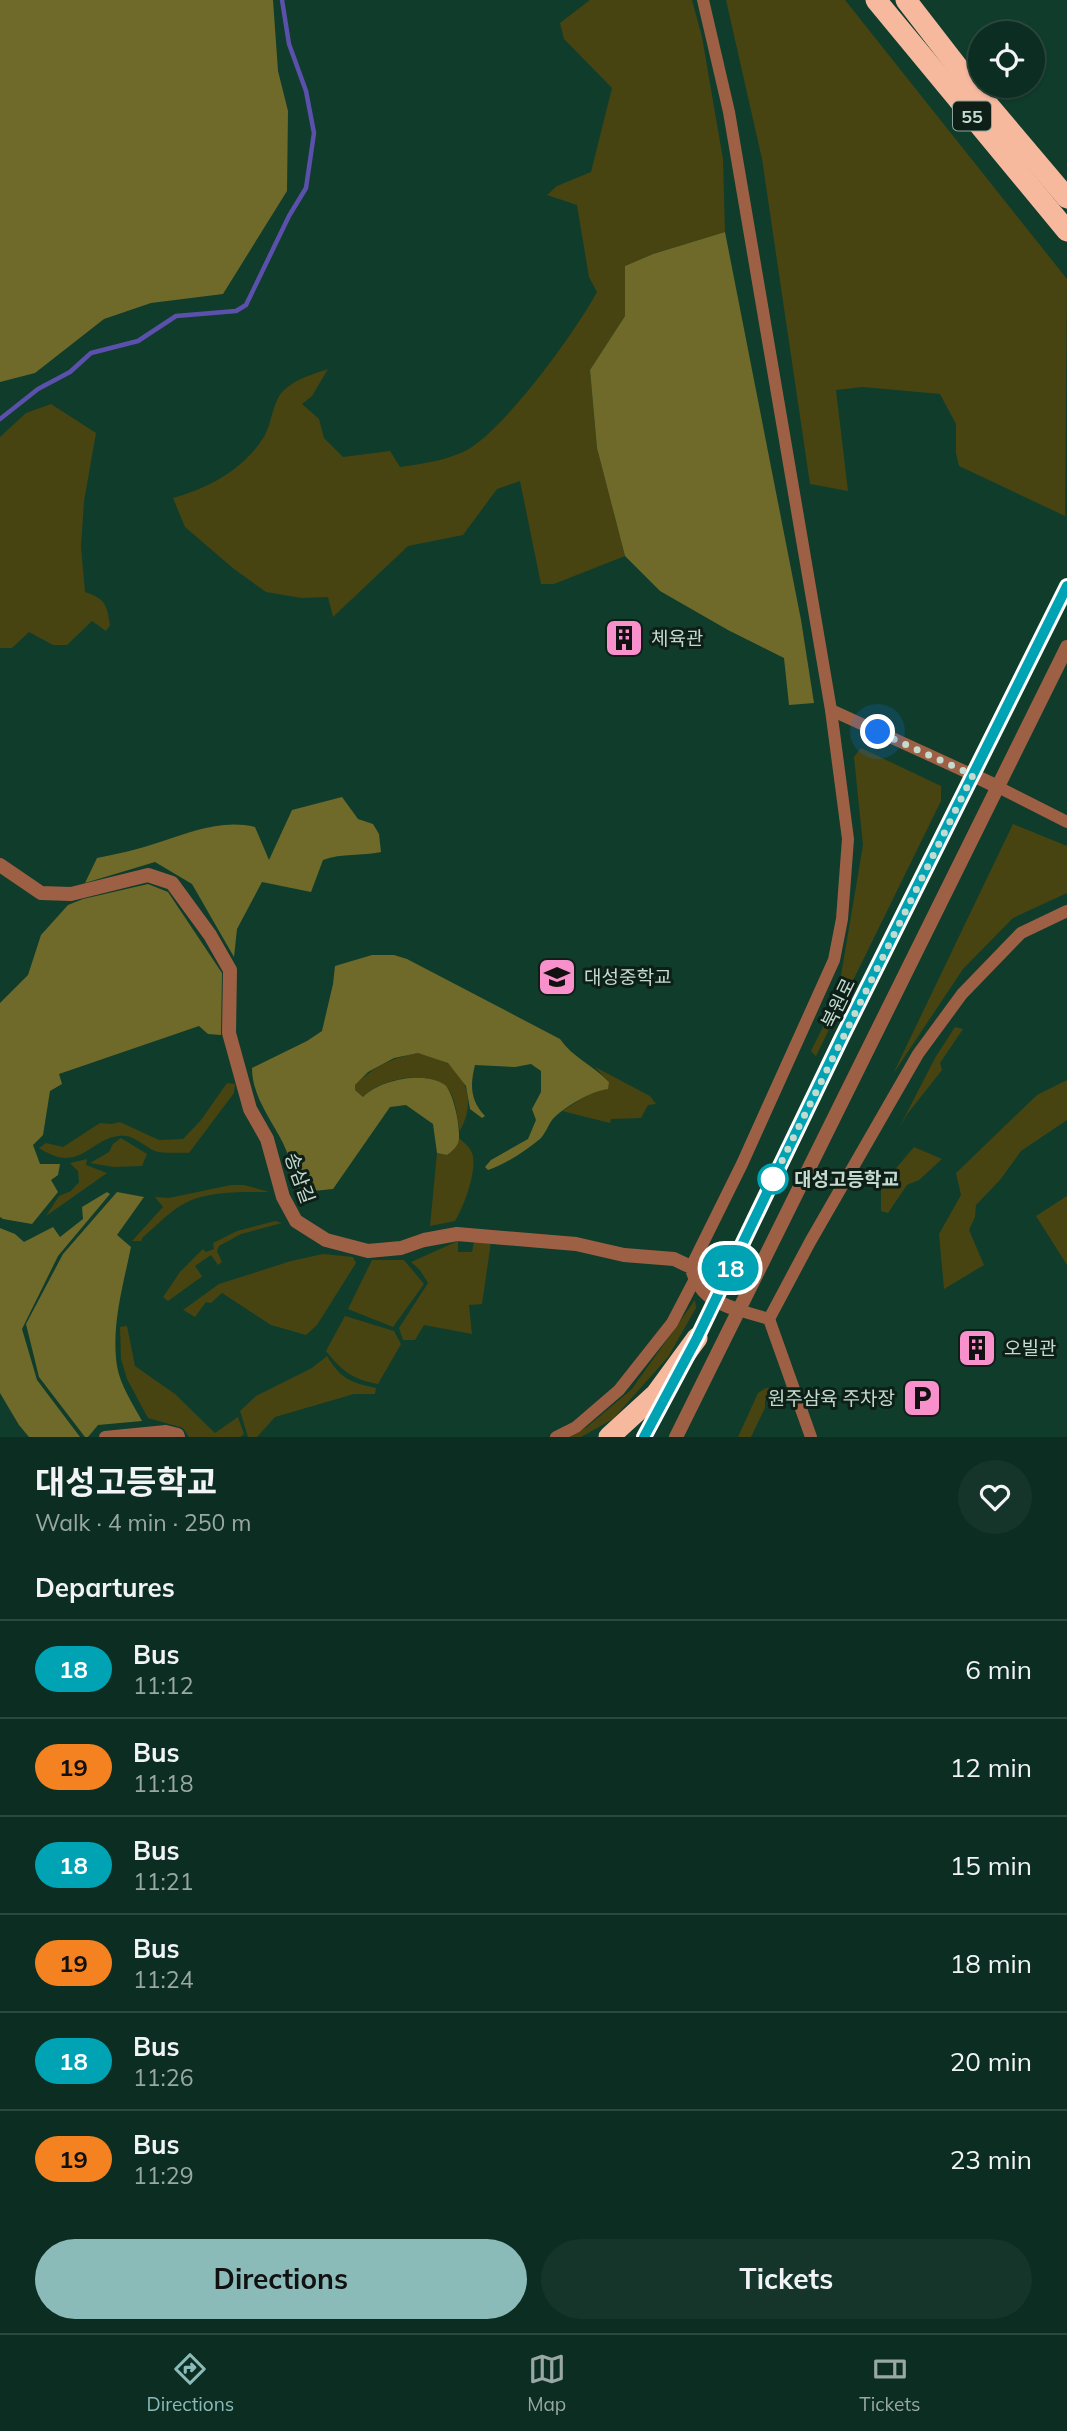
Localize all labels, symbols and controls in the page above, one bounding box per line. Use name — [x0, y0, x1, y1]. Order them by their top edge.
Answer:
map controls — [968, 21, 1045, 98]
button: locate — [968, 21, 1045, 98]
road number: 55 — [953, 102, 991, 131]
building icon: 체육관 — [603, 617, 645, 659]
place label: 체육관 — [651, 626, 703, 650]
your location — [860, 714, 895, 749]
school or university icon: 대성중학교 — [536, 956, 578, 998]
place label: 대성중학교 — [584, 965, 671, 989]
street label: 북원로 — [816, 974, 860, 1032]
street label: 송삼길 — [280, 1149, 320, 1207]
marker: 대성고등학교 — [758, 1164, 788, 1194]
place label: 대성고등학교 — [794, 1167, 899, 1191]
line badge: 18 — [698, 1245, 762, 1291]
text: 18 — [716, 1253, 744, 1283]
building icon: 오빌관 — [956, 1327, 998, 1369]
place label: 오빌관 — [1004, 1336, 1056, 1360]
parking icon: 원주삼육 주차장 — [901, 1377, 943, 1419]
place label: 원주삼육 주차장 — [768, 1386, 895, 1410]
button: heart — [958, 1460, 1032, 1534]
text: 대성고등학교 — [35, 1461, 217, 1502]
text: Walk · 4 min · 250 m — [35, 1508, 252, 1537]
text: Departures — [35, 1571, 175, 1604]
text: Bus — [133, 1638, 179, 1671]
text: 6 min — [965, 1653, 1032, 1686]
text: 18 — [59, 1654, 88, 1684]
text: 11:12 — [133, 1671, 193, 1700]
text: Bus — [133, 1736, 179, 1769]
text: 12 min — [950, 1751, 1032, 1784]
text: 19 — [59, 1752, 88, 1782]
text: 11:18 — [133, 1769, 193, 1798]
text: Bus — [133, 1834, 179, 1867]
text: 15 min — [950, 1849, 1032, 1882]
text: 18 — [59, 1850, 88, 1880]
text: 11:21 — [133, 1867, 193, 1896]
text: Bus — [133, 1932, 179, 1965]
text: 18 min — [950, 1947, 1032, 1980]
text: 19 — [59, 1948, 88, 1978]
text: 11:24 — [133, 1965, 193, 1994]
text: Bus — [133, 2030, 179, 2063]
text: 20 min — [950, 2045, 1032, 2078]
text: 18 — [59, 2046, 88, 2076]
text: 11:26 — [133, 2063, 193, 2092]
text: Bus — [133, 2128, 179, 2161]
text: 23 min — [950, 2143, 1032, 2176]
text: 19 — [59, 2144, 88, 2174]
text: 11:29 — [133, 2161, 193, 2190]
button: Directions — [35, 2239, 527, 2319]
button: Tickets — [541, 2239, 1032, 2319]
tab: Directions — [146, 2350, 234, 2416]
tab: Map — [527, 2350, 566, 2416]
tab: Tickets — [859, 2350, 921, 2416]

